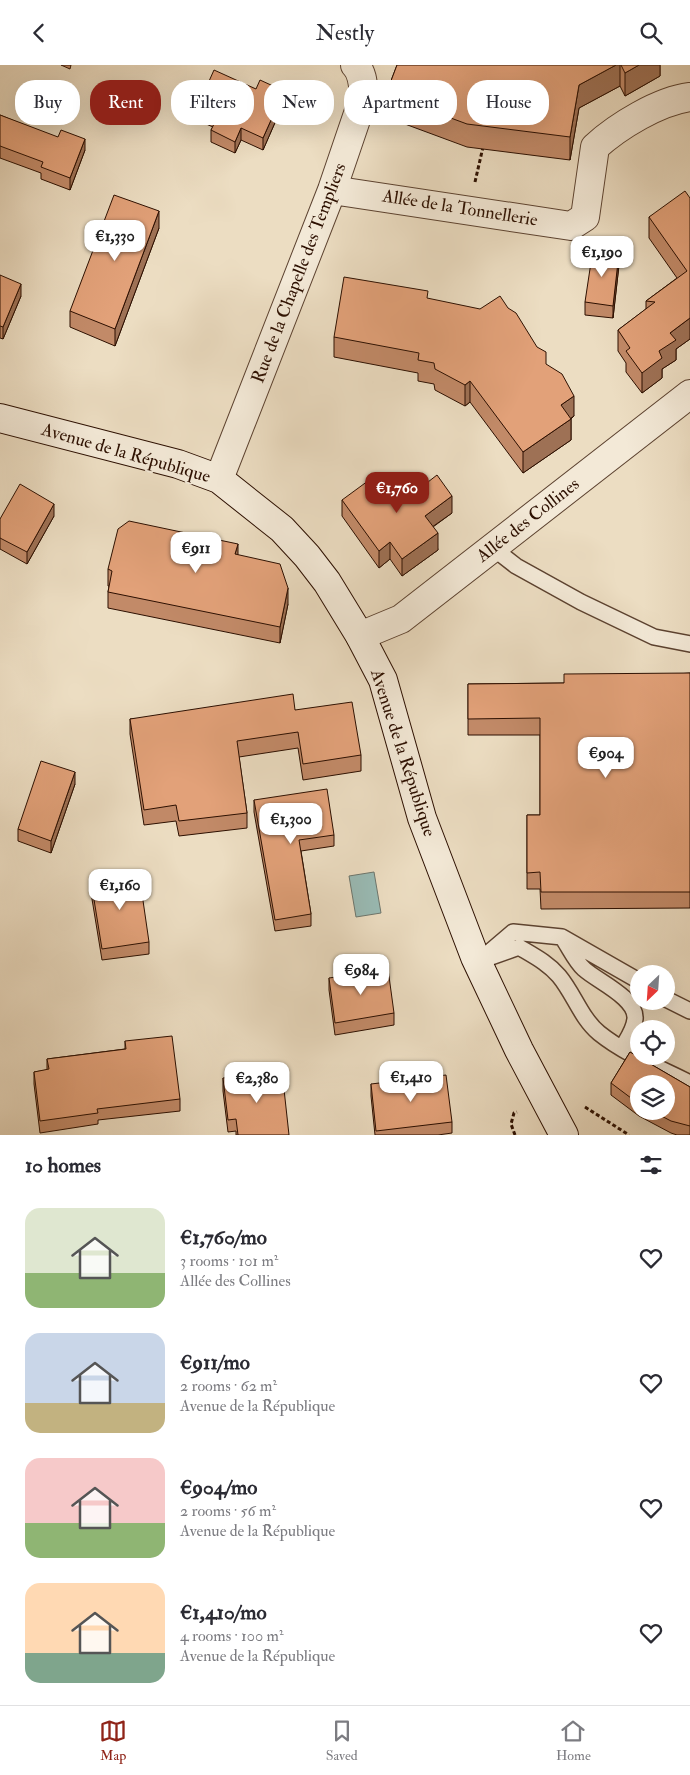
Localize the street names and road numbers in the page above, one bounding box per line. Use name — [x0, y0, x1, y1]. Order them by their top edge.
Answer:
street label: Rue de la Chapelle des Templiers — [246, 160, 352, 386]
street label: Allée de la Tonnellerie — [380, 184, 540, 232]
street label: Avenue de la République — [38, 418, 214, 488]
street label: Allée des Collines — [471, 473, 584, 568]
street label: Avenue de la République — [365, 665, 441, 840]

